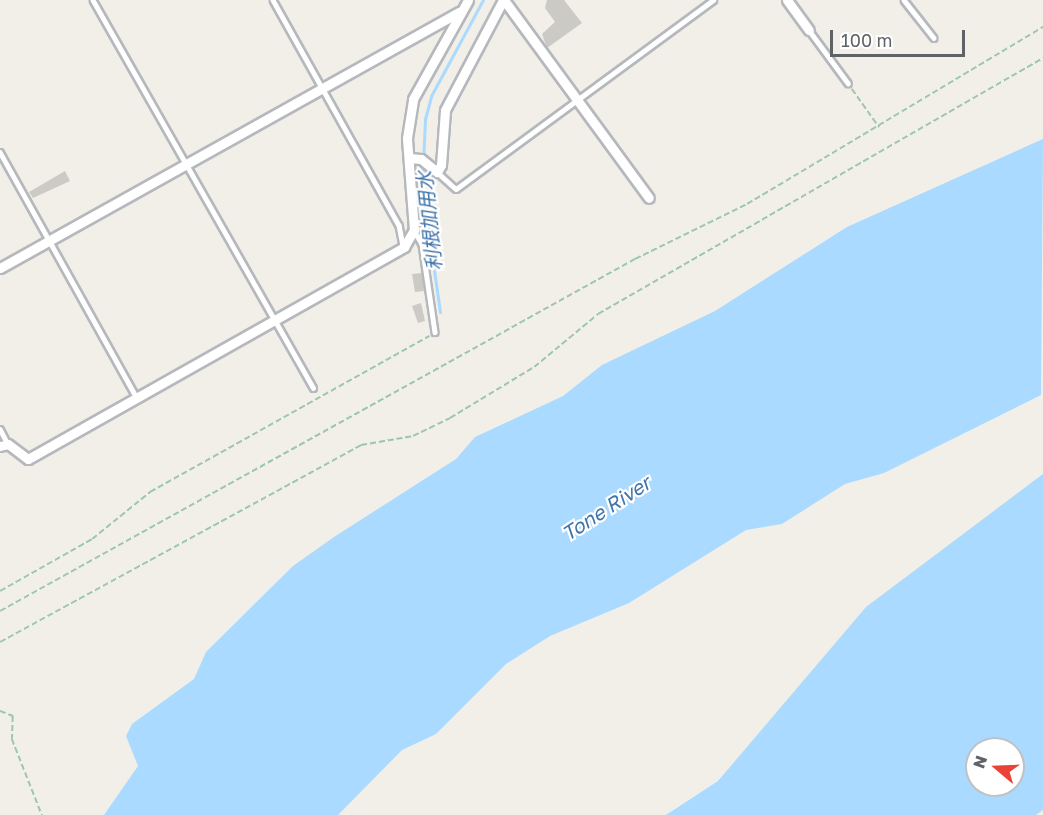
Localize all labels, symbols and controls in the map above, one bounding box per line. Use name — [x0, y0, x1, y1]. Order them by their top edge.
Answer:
scale bar — [833, 18, 968, 56]
text: 100 m — [841, 29, 892, 51]
water label: 利根加用水 — [412, 170, 446, 272]
water label: Tone River — [557, 471, 655, 545]
north arrow — [965, 737, 1025, 797]
text: N — [968, 753, 991, 771]

